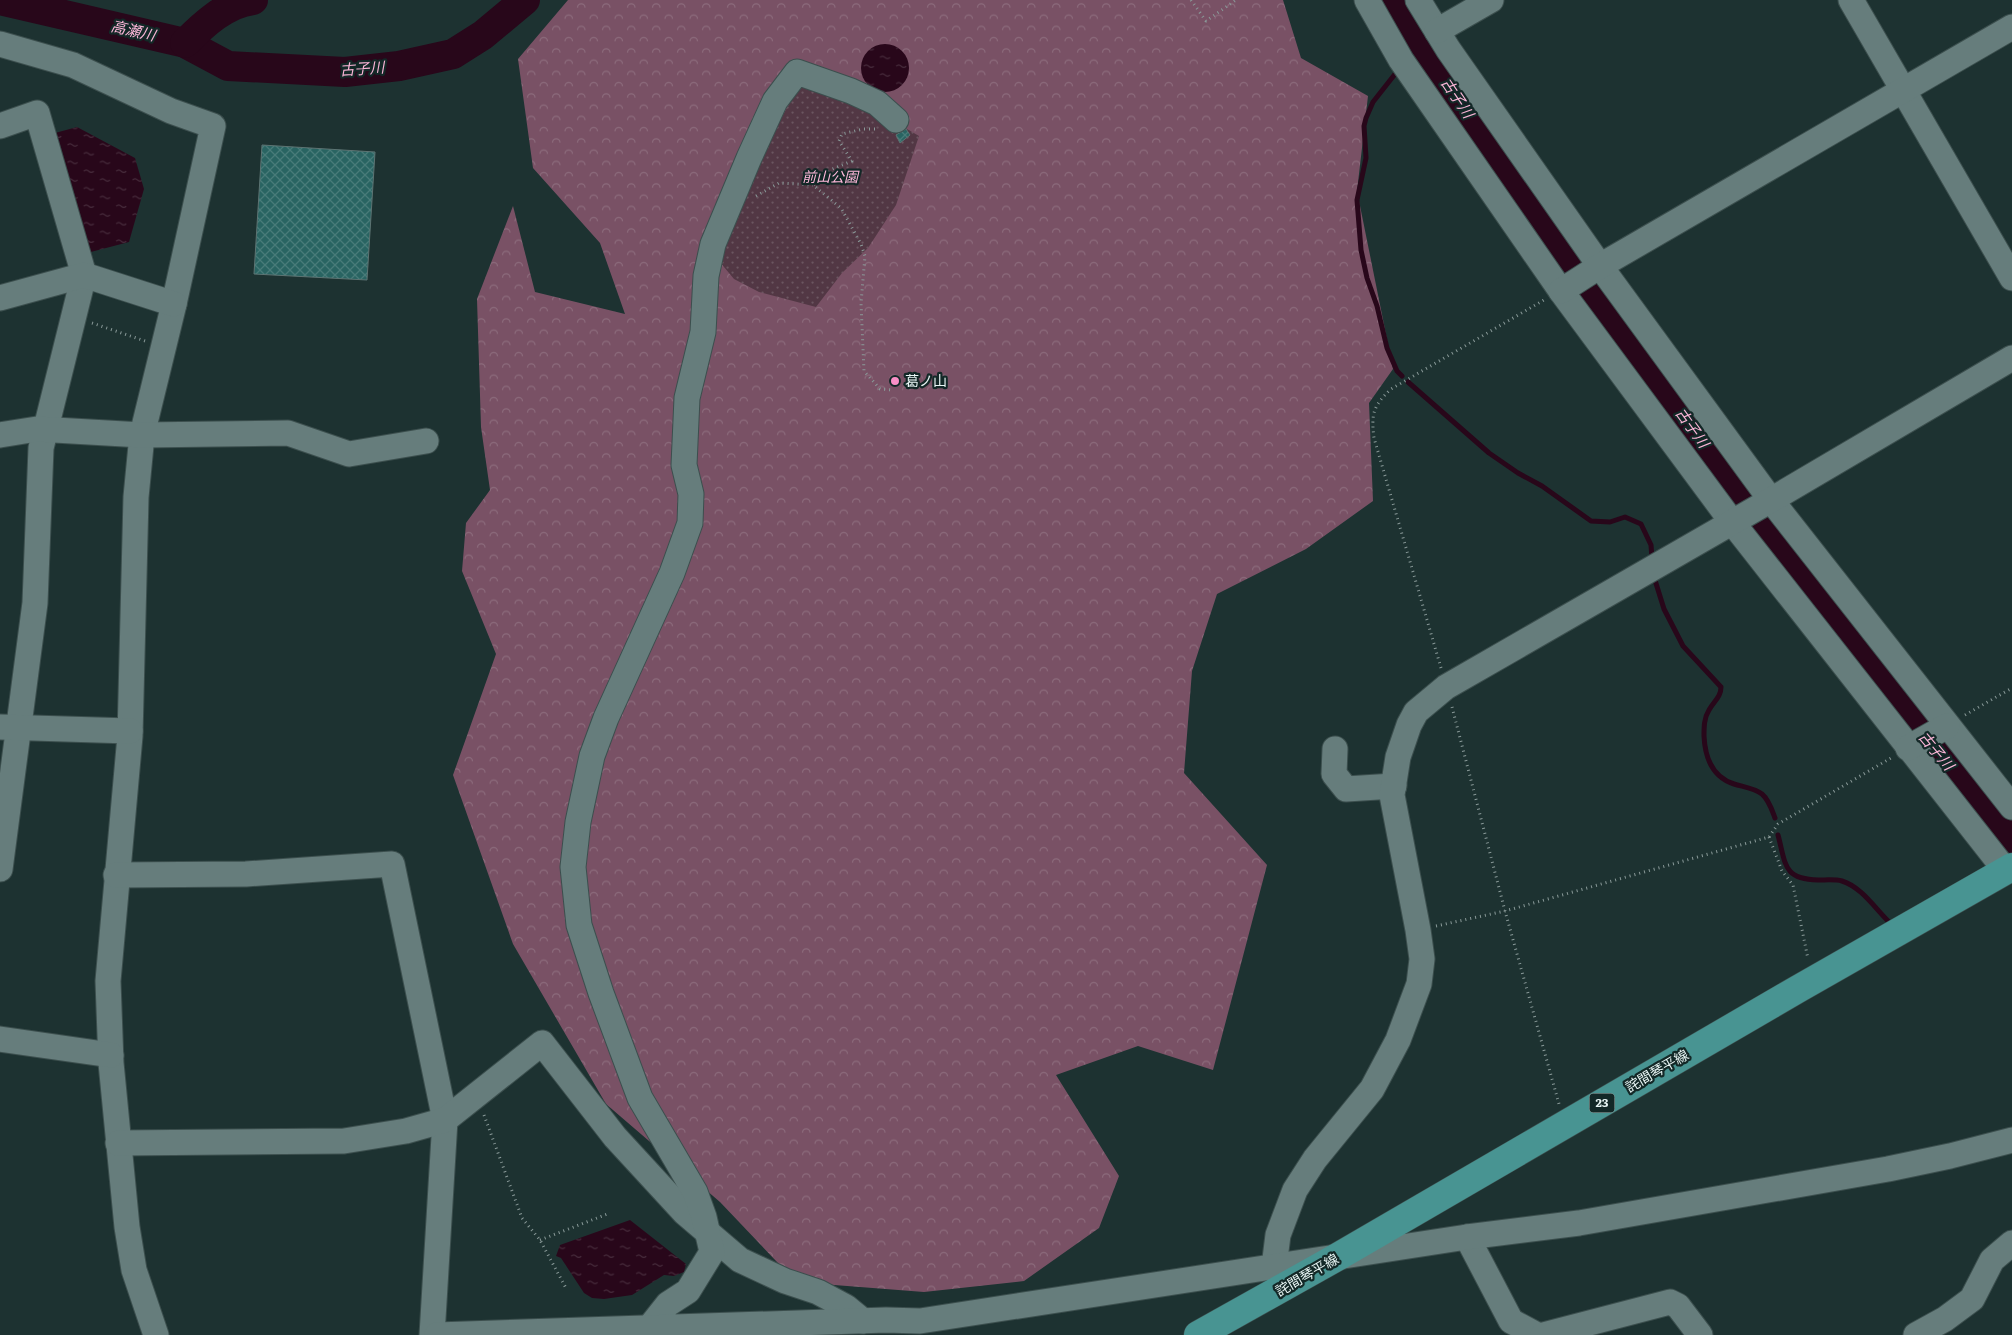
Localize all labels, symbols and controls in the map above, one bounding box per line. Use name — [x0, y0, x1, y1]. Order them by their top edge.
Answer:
water label: 高瀬川 — [109, 13, 160, 46]
water label: 古子川 — [339, 54, 387, 81]
water label: 古子川 — [1436, 72, 1481, 124]
park label: 前山公園 — [802, 166, 860, 186]
place label: 葛ノ山 — [905, 370, 947, 390]
marker: 葛ノ山 — [889, 375, 901, 387]
water label: 古子川 — [1671, 402, 1717, 454]
water label: 古子川 — [1914, 725, 1962, 776]
street label: 詫間琴平線 — [1621, 1044, 1692, 1096]
road number: 23 — [1590, 1094, 1614, 1112]
street label: 詫間琴平線 — [1271, 1248, 1342, 1300]

